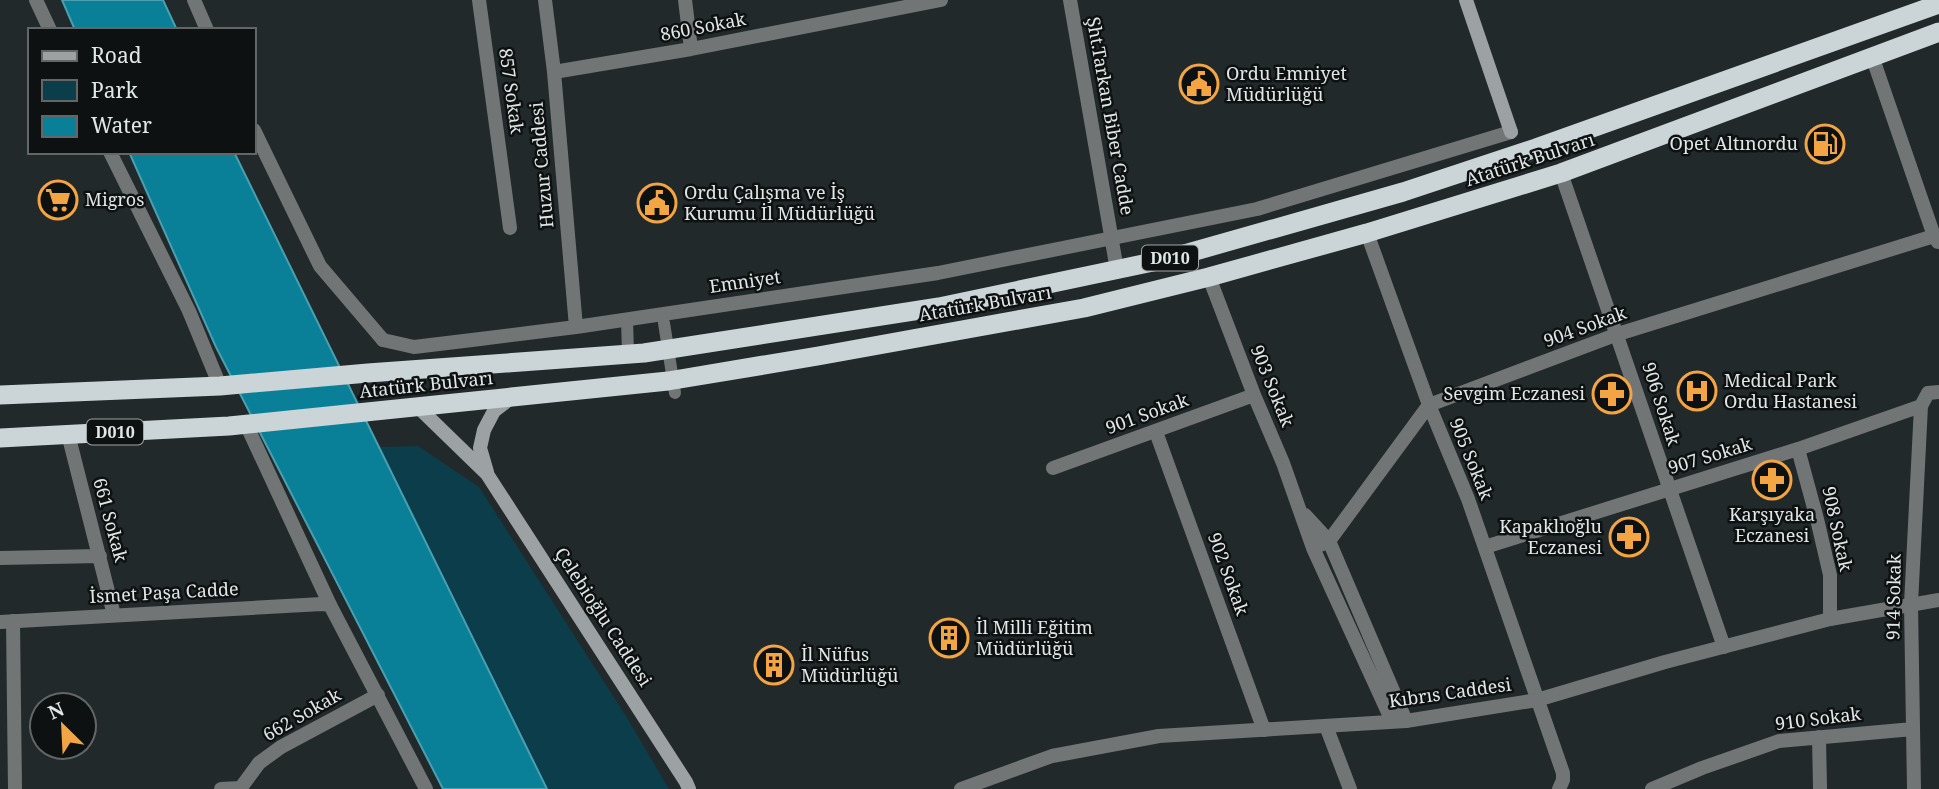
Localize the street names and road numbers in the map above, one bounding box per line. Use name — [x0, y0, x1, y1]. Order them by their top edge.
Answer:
street label: 860 Sokak — [658, 6, 748, 46]
street label: Şht.Tarkan Biber Cadde — [1082, 15, 1140, 217]
street label: 857 Sokak — [494, 46, 530, 136]
street label: Huzur Caddesi — [524, 101, 558, 229]
street label: Atatürk Bulvarı — [1462, 127, 1597, 191]
road number: D010 — [1142, 246, 1198, 270]
street label: Emniyet — [708, 264, 782, 298]
street label: Atatürk Bulvarı — [917, 280, 1053, 326]
street label: 904 Sokak — [1540, 300, 1630, 352]
street label: 903 Sokak — [1246, 341, 1300, 431]
street label: 906 Sokak — [1637, 359, 1687, 449]
street label: Atatürk Bulvarı — [358, 365, 494, 403]
street label: 901 Sokak — [1102, 387, 1192, 439]
street label: 905 Sokak — [1445, 414, 1499, 504]
road number: D010 — [87, 420, 143, 444]
street label: 907 Sokak — [1665, 431, 1755, 479]
street label: 661 Sokak — [88, 475, 134, 565]
street label: 908 Sokak — [1817, 484, 1859, 574]
street label: 902 Sokak — [1203, 529, 1255, 619]
street label: Çelebioğlu Caddesi — [550, 542, 658, 691]
street label: 914 Sokak — [1880, 553, 1906, 640]
street label: İsmet Paşa Cadde — [89, 576, 239, 608]
street label: Kıbrıs Caddesi — [1387, 672, 1513, 712]
street label: 662 Sokak — [258, 682, 345, 746]
street label: 910 Sokak — [1774, 701, 1863, 735]

